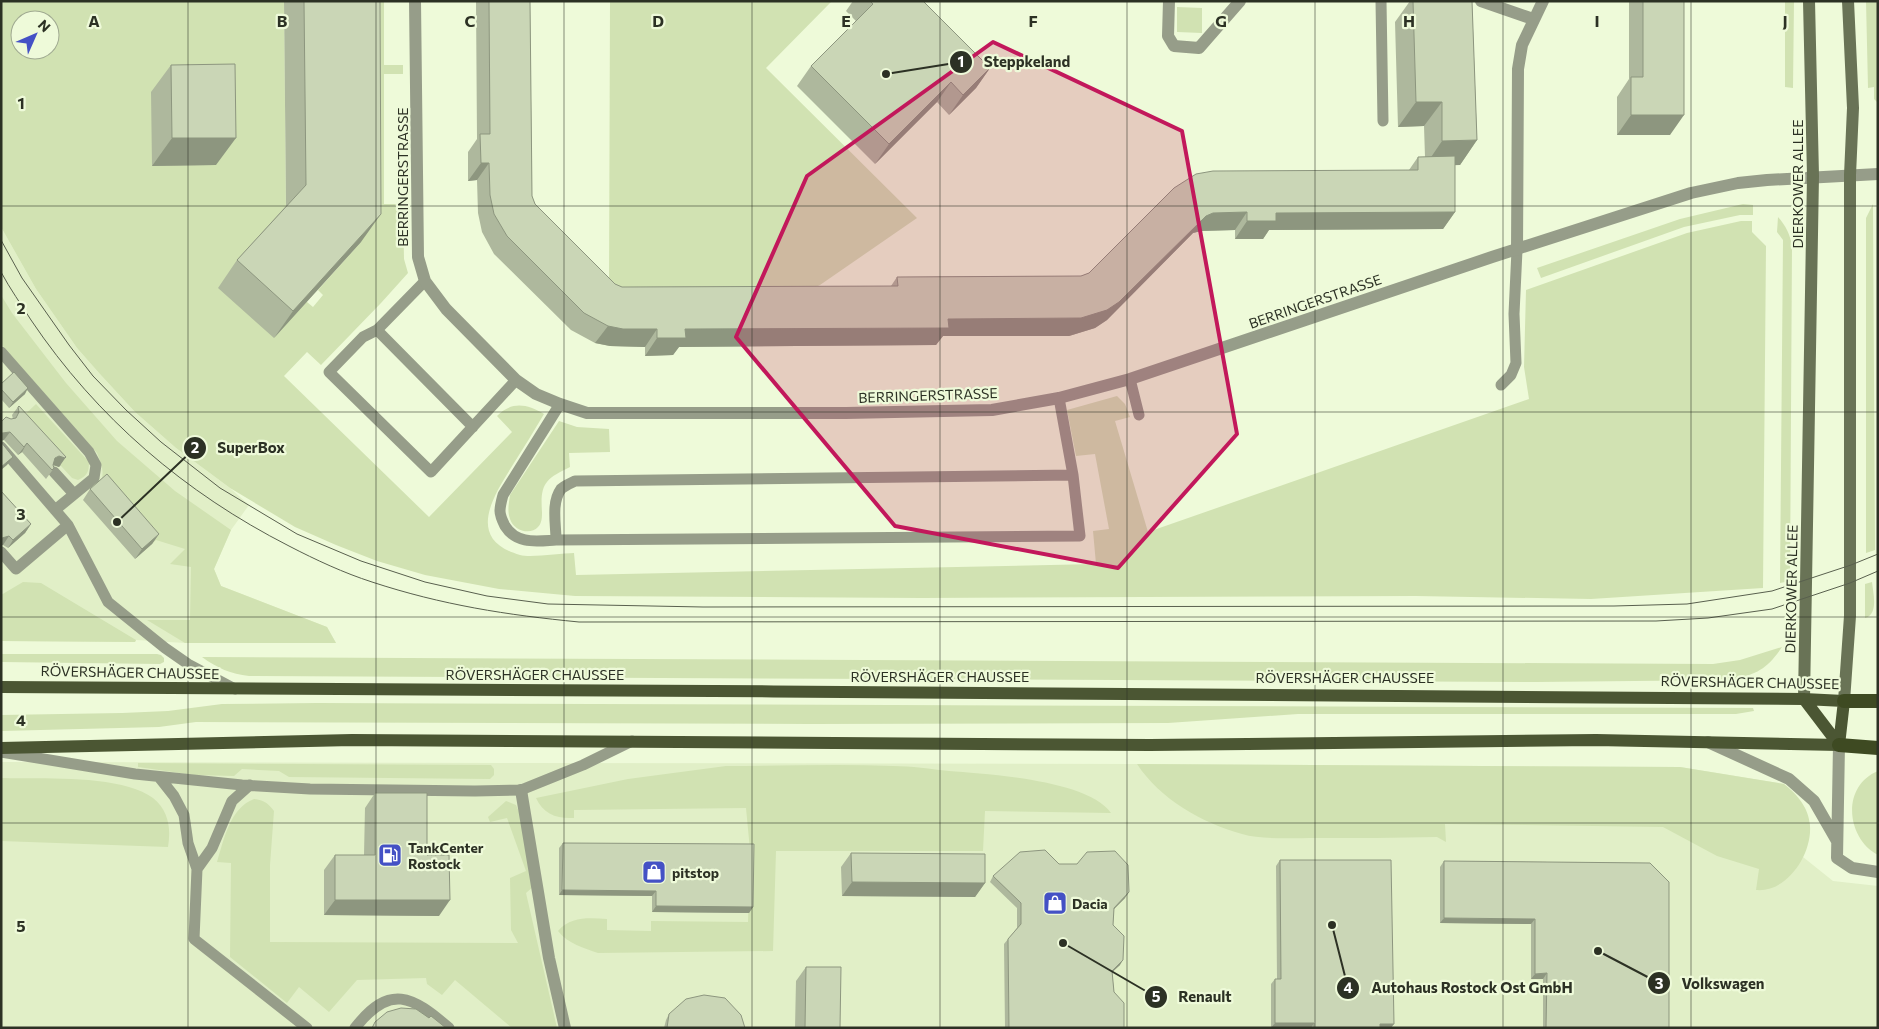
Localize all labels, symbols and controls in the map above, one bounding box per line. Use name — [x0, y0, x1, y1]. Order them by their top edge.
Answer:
north arrow — [10, 10, 60, 60]
text: A — [88, 11, 100, 30]
text: B — [277, 11, 288, 30]
text: C — [465, 11, 476, 30]
text: D — [652, 11, 664, 30]
text: E — [841, 11, 851, 30]
text: F — [1028, 11, 1038, 30]
text: G — [1215, 11, 1227, 30]
text: H — [1403, 11, 1415, 30]
text: I — [1594, 11, 1600, 30]
text: J — [1782, 11, 1788, 30]
text: N — [35, 16, 54, 35]
callout: Steppkeland — [948, 47, 1080, 77]
text: 1 — [958, 52, 964, 70]
text: Steppkeland — [984, 52, 1070, 70]
text: 1 — [17, 93, 25, 112]
street label: BERRINGERSTRASSE — [394, 107, 411, 247]
street label: DIERKOWER ALLEE — [1789, 120, 1806, 248]
street label: BERRINGERSTRASSE — [1246, 270, 1384, 332]
text: 2 — [16, 298, 26, 317]
street label: BERRINGERSTRASSE — [858, 384, 998, 406]
callout: SuperBox — [182, 433, 295, 463]
text: 2 — [191, 438, 199, 456]
text: SuperBox — [217, 438, 285, 456]
text: 3 — [16, 504, 26, 523]
street label: DIERKOWER ALLEE — [1781, 524, 1801, 654]
street label: RÖVERSHÄGER CHAUSSEE — [40, 662, 220, 682]
street label: RÖVERSHÄGER CHAUSSEE — [446, 666, 624, 683]
street label: RÖVERSHÄGER CHAUSSEE — [851, 668, 1029, 685]
street label: RÖVERSHÄGER CHAUSSEE — [1256, 669, 1434, 686]
street label: RÖVERSHÄGER CHAUSSEE — [1660, 672, 1840, 692]
text: 4 — [16, 710, 26, 729]
place label: TankCenter Rostock — [408, 839, 484, 872]
fuel station icon: TankCenter Rostock — [377, 842, 403, 868]
shop icon: pitstop — [641, 859, 667, 885]
place label: pitstop — [672, 864, 719, 881]
shop icon: Dacia — [1042, 890, 1068, 916]
place label: Dacia — [1072, 895, 1108, 912]
text: 5 — [16, 916, 26, 935]
callout: Volkswagen — [1647, 968, 1775, 998]
callout: Autohaus Rostock Ost GmbH — [1336, 973, 1582, 1003]
text: 3 — [1655, 974, 1664, 992]
text: Volkswagen — [1682, 974, 1764, 992]
text: 4 — [1343, 978, 1353, 996]
text: Autohaus Rostock Ost GmbH — [1371, 978, 1573, 996]
callout: Renault — [1143, 982, 1242, 1012]
text: 5 — [1152, 987, 1161, 1005]
text: Renault — [1178, 987, 1232, 1005]

